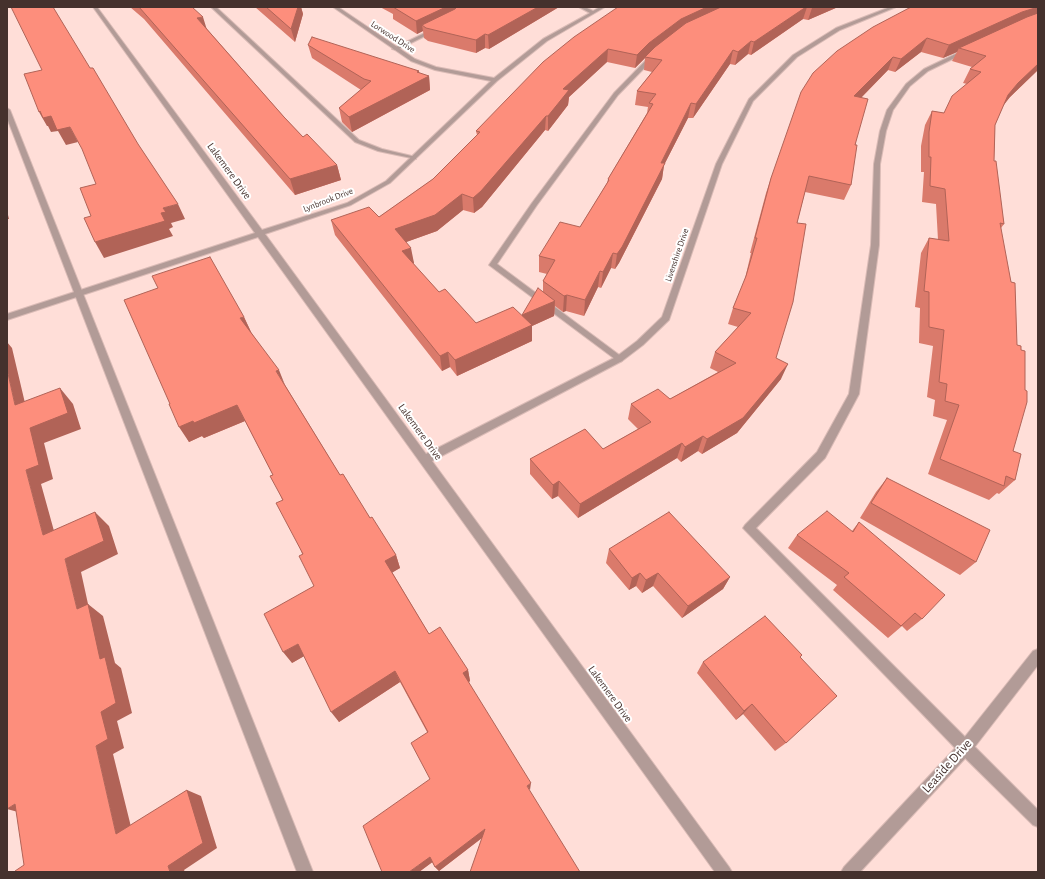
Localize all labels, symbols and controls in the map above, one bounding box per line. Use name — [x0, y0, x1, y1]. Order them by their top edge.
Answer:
street label: Lorwood Drive — [369, 19, 417, 55]
street label: Lakemere Drive — [204, 140, 254, 202]
street label: Lynbrook Drive — [302, 186, 354, 214]
street label: Livenshire Drive — [663, 227, 691, 283]
street label: Lakemere Drive — [395, 401, 445, 463]
street label: Lakemere Drive — [585, 663, 635, 725]
street label: Leaside Drive — [919, 736, 975, 796]

